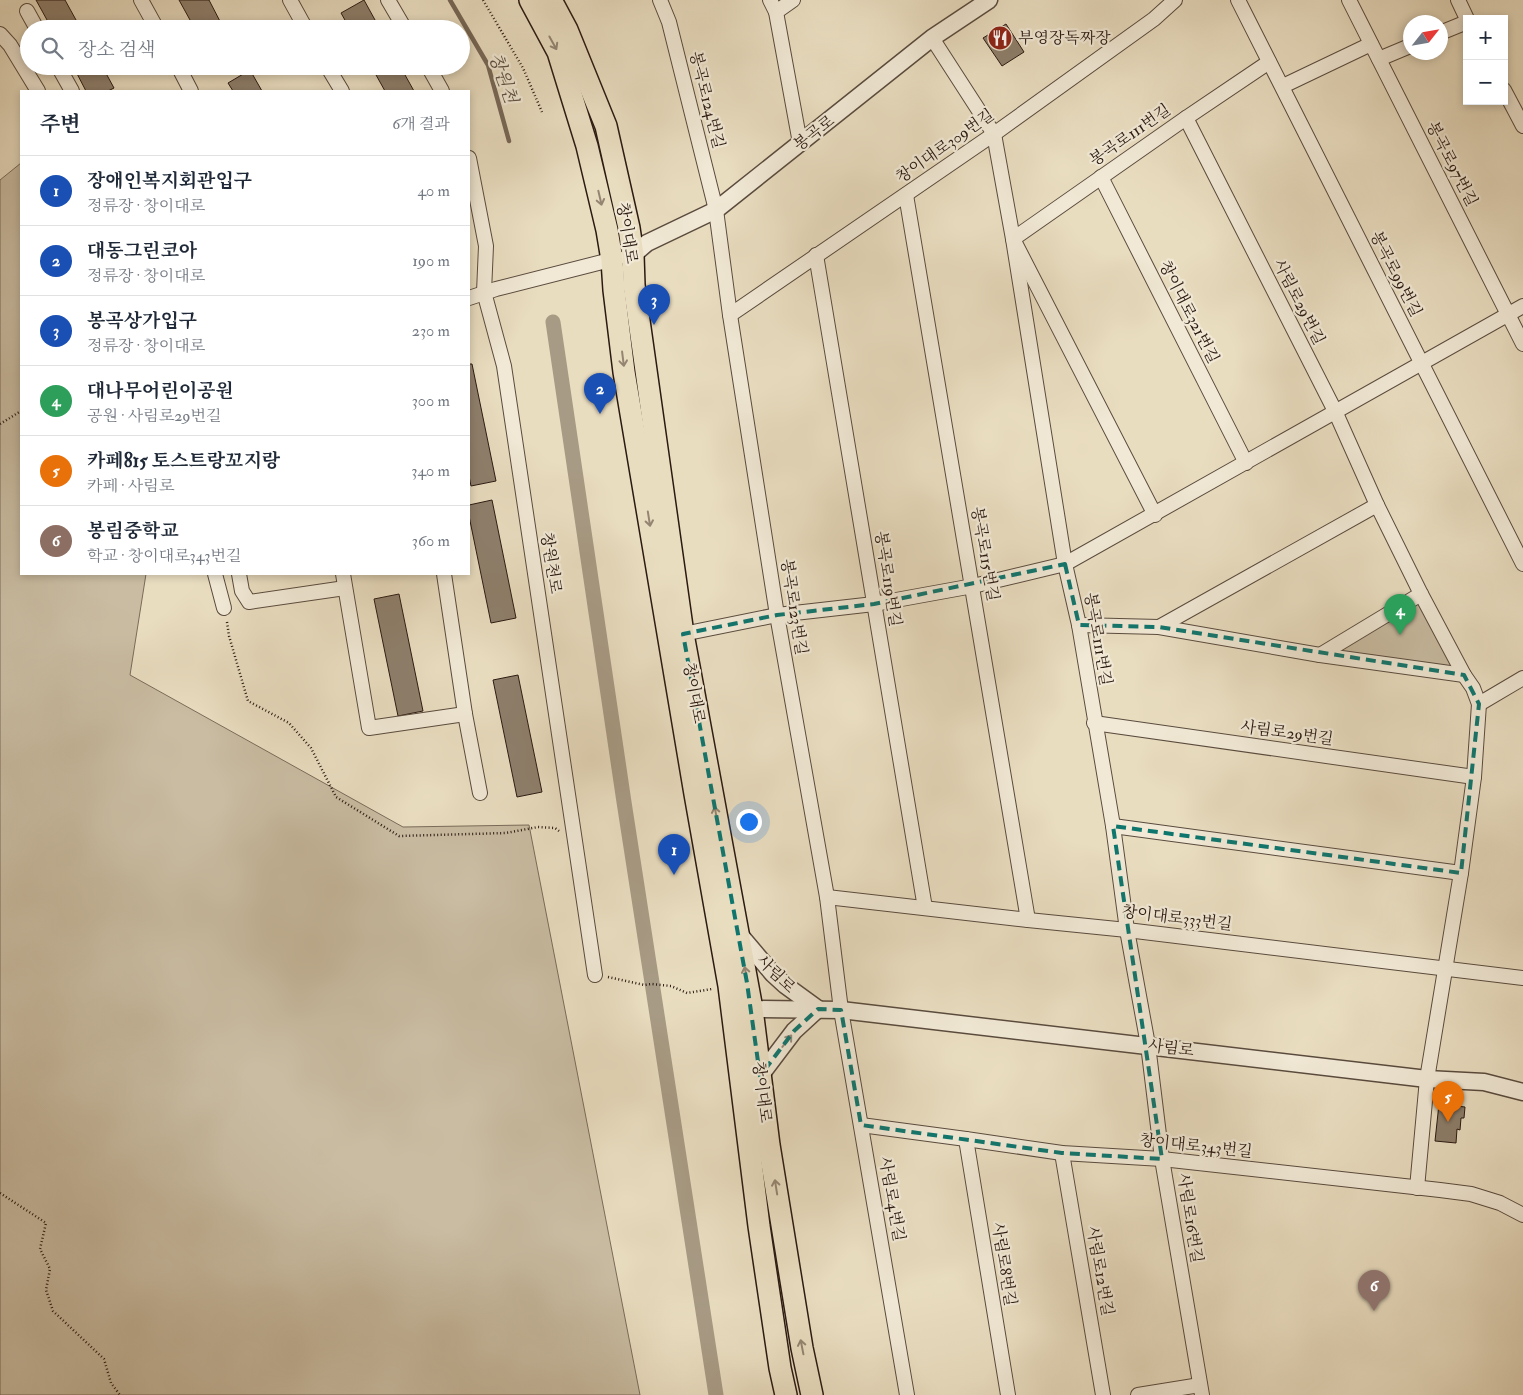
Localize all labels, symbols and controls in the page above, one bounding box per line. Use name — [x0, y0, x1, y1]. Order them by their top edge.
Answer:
north arrow — [1403, 15, 1448, 60]
map controls — [1463, 15, 1508, 105]
button: + — [1463, 15, 1508, 60]
search box — [20, 20, 470, 75]
restaurant icon: 부영장독짜장 — [987, 25, 1013, 51]
place label: 부영장독짜장 — [1018, 28, 1111, 48]
icon: search — [38, 34, 66, 62]
one-way arrow — [548, 35, 558, 50]
text: 장소 검색 — [78, 38, 155, 62]
street label: 봉곡로124번길 — [685, 49, 729, 151]
water label: 창원천 — [484, 50, 523, 108]
button: − — [1463, 60, 1508, 105]
street label: 봉곡로111번길 — [1086, 100, 1174, 170]
street label: 창이대로309번길 — [892, 105, 998, 187]
text: 주변 — [40, 111, 81, 138]
street label: 봉곡로 — [790, 111, 839, 155]
text: 6개 결과 — [392, 114, 450, 134]
street label: 봉곡로97번길 — [1422, 118, 1482, 210]
text: 장애인복지회관입구 — [87, 169, 252, 193]
text: 1 — [53, 181, 59, 201]
text: 40 m — [417, 181, 450, 201]
one-way arrow — [596, 190, 605, 206]
text: 정류장 · 창이대로 — [87, 196, 205, 216]
street label: 창이대로 — [612, 201, 642, 266]
street label: 봉곡로99번길 — [1366, 228, 1426, 320]
text: 대동그린코아 — [87, 239, 197, 263]
text: 2 — [52, 251, 60, 271]
text: 190 m — [412, 251, 450, 271]
street label: 사림로29번길 — [1269, 256, 1329, 348]
street label: 창이대로321번길 — [1155, 257, 1223, 367]
text: 정류장 · 창이대로 — [87, 266, 205, 286]
pin: 3 — [638, 284, 670, 325]
text: 봉곡상가입구 — [87, 309, 197, 333]
text: 3 — [53, 321, 59, 341]
text: 230 m — [412, 321, 450, 341]
text: 정류장 · 창이대로 — [87, 336, 205, 356]
one-way arrow — [618, 350, 628, 366]
pin: 2 — [584, 373, 616, 414]
text: 대나무어린이공원 — [87, 379, 234, 403]
text: 4 — [52, 391, 60, 411]
text: 300 m — [412, 391, 450, 411]
text: 공원 · 사림로29번길 — [87, 406, 221, 426]
text: 카페815 토스트랑꼬지랑 — [87, 449, 280, 473]
text: 5 — [52, 461, 60, 481]
text: 340 m — [411, 461, 450, 481]
text: 카페 · 사림로 — [87, 476, 174, 496]
street label: 봉곡로115번길 — [967, 505, 1003, 603]
one-way arrow — [645, 511, 655, 527]
text: 봉림중학교 — [87, 519, 179, 543]
street label: 봉곡로119번길 — [871, 530, 905, 628]
text: 6 — [52, 531, 60, 551]
text: 360 m — [412, 531, 450, 551]
street label: 창원천로 — [536, 531, 566, 596]
text: 학교 · 창이대로343번길 — [87, 546, 241, 566]
street label: 봉곡로123번길 — [777, 557, 811, 657]
street label: 봉곡로111번길 — [1080, 591, 1116, 687]
pin: 4 — [1384, 594, 1416, 635]
street label: 창이대로 — [679, 661, 709, 726]
street label: 사림로29번길 — [1239, 717, 1335, 749]
one-way arrow — [711, 807, 721, 823]
your location — [736, 809, 762, 835]
pin: 1 — [658, 834, 690, 875]
street label: 창이대로333번길 — [1121, 901, 1233, 935]
street label: 사림로 — [752, 951, 800, 998]
one-way arrow — [740, 967, 750, 983]
one-way arrow — [781, 1035, 792, 1048]
street label: 사림로 — [1147, 1035, 1196, 1061]
street label: 창이대로 — [748, 1060, 776, 1124]
pin: 5 — [1432, 1081, 1464, 1122]
street label: 창이대로343번길 — [1138, 1130, 1254, 1162]
street label: 사림로4번길 — [875, 1155, 909, 1243]
street label: 사림로16번길 — [1173, 1172, 1207, 1264]
one-way arrow — [770, 1179, 780, 1195]
street label: 사림로8번길 — [987, 1221, 1021, 1307]
street label: 사림로12번길 — [1082, 1224, 1118, 1318]
pin: 6 — [1358, 1270, 1390, 1311]
one-way arrow — [797, 1340, 807, 1356]

